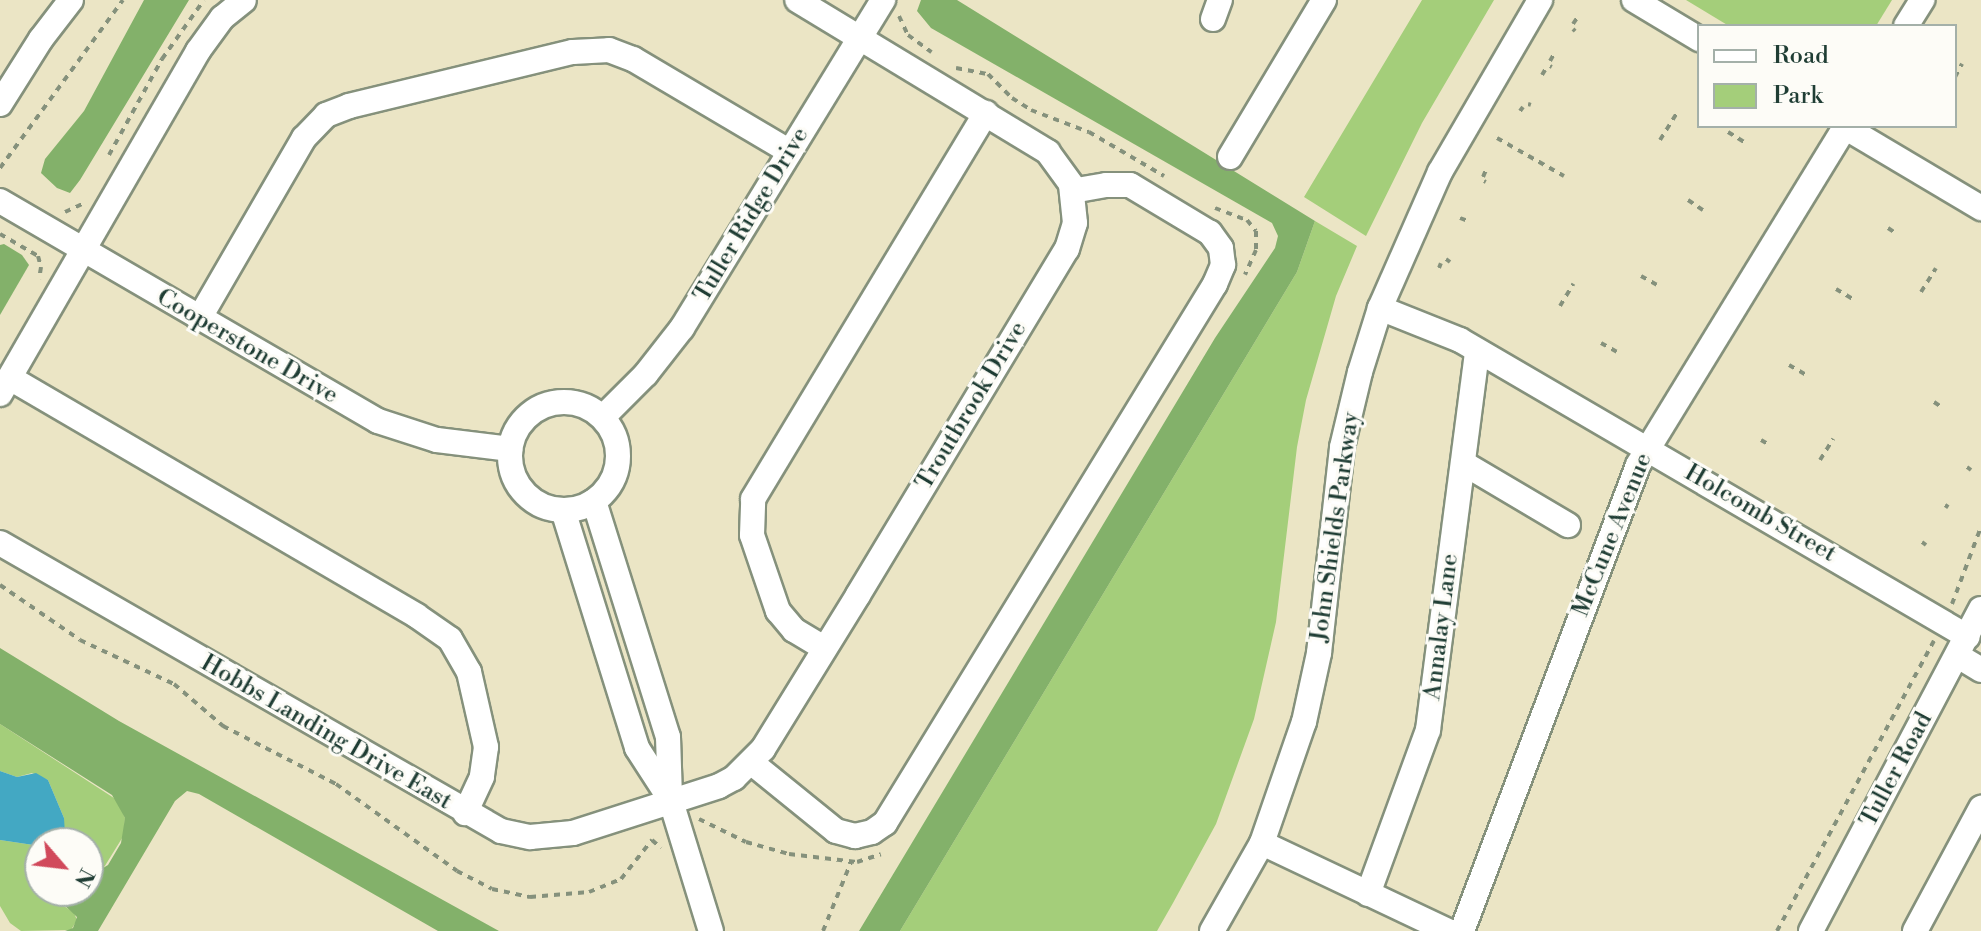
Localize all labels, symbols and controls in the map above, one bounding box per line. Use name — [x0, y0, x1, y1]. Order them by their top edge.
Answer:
legend — [1697, 24, 1957, 128]
text: Road — [1773, 41, 1829, 71]
text: Park — [1773, 81, 1823, 111]
street label: Tuller Ridge Drive — [688, 122, 816, 308]
street label: Cooperstone Drive — [151, 283, 343, 411]
street label: Troutbrook Drive — [910, 317, 1034, 495]
street label: John Shields Parkway — [1306, 410, 1366, 644]
street label: McCune Avenue — [1567, 449, 1659, 621]
street label: Holcomb Street — [1679, 459, 1841, 569]
street label: Annalay Lane — [1419, 552, 1465, 702]
street label: Hobbs Landing Drive East — [195, 649, 457, 817]
street label: Tuller Road — [1855, 708, 1939, 832]
north arrow — [24, 827, 104, 907]
text: N — [68, 864, 100, 892]

